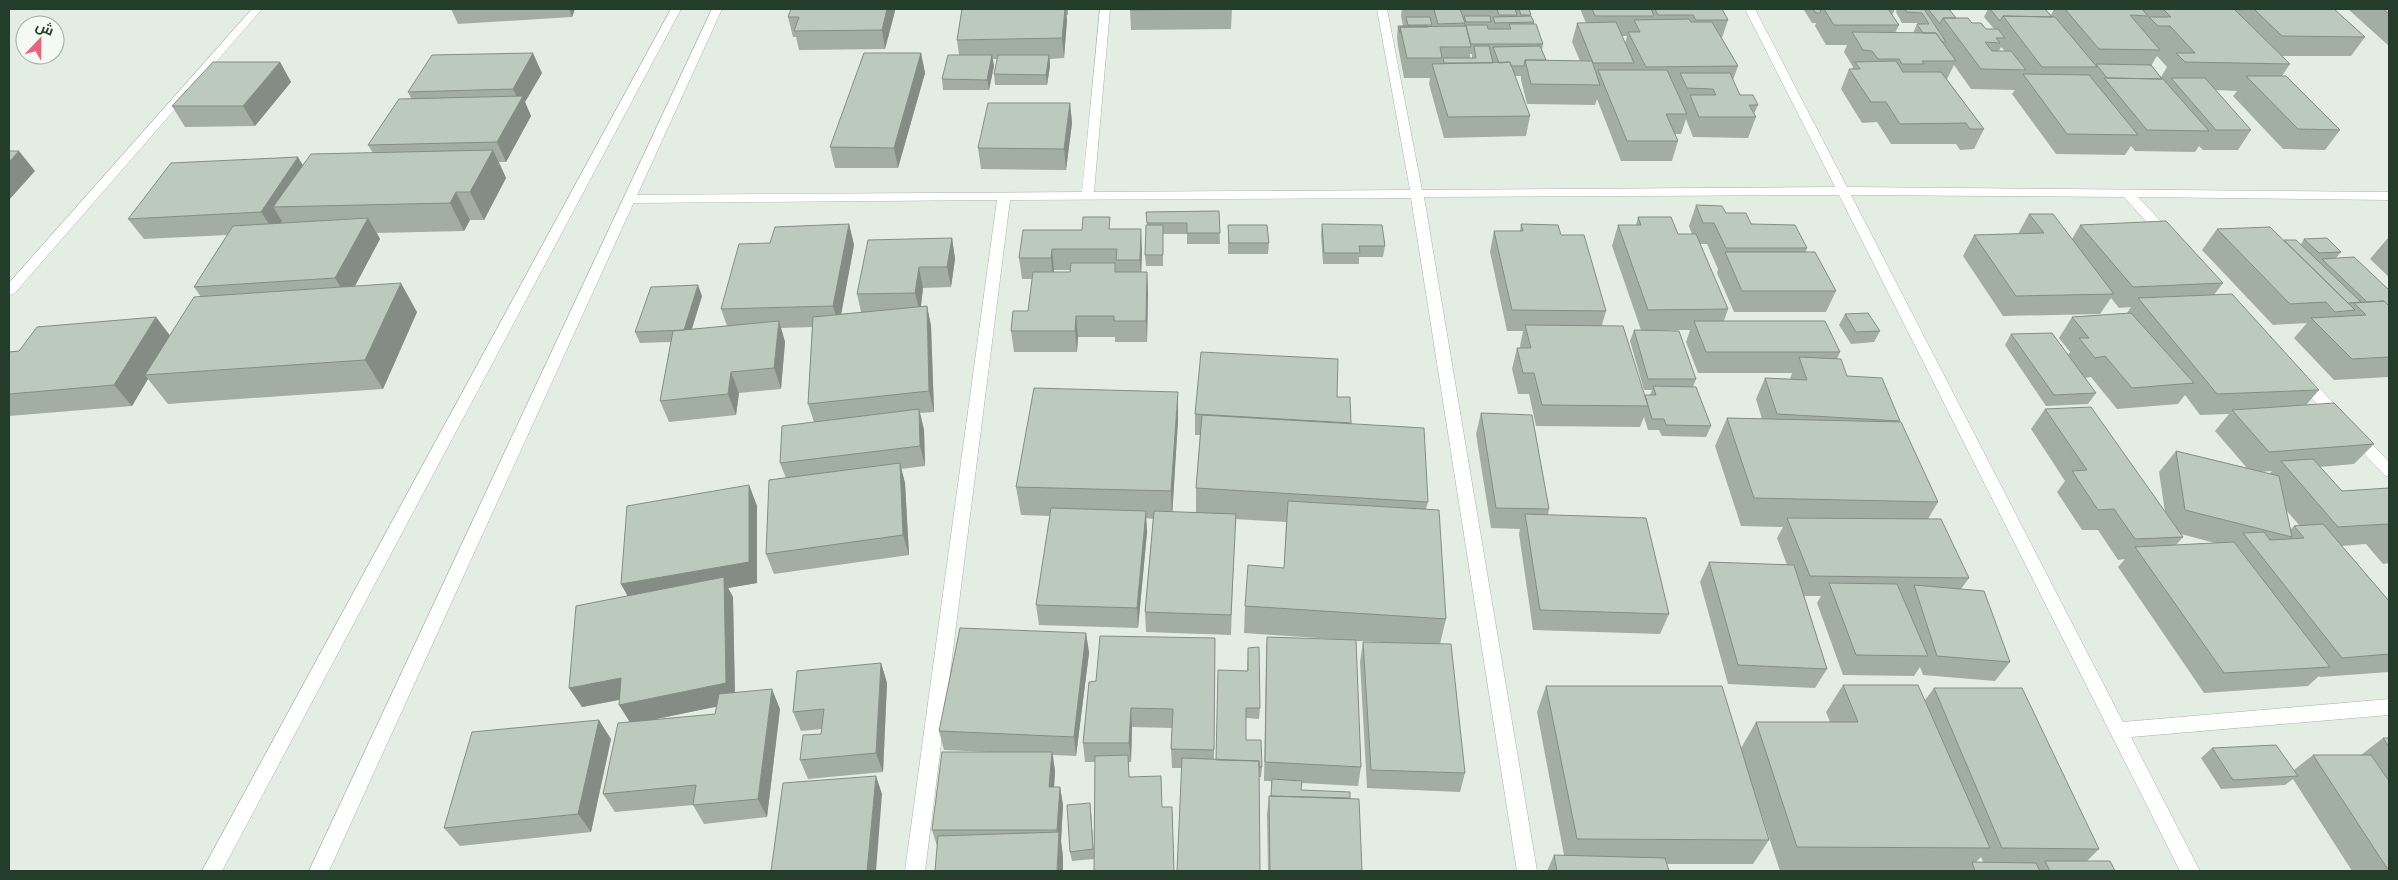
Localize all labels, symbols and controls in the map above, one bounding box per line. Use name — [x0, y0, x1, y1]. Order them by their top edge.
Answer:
north arrow — [15, 15, 65, 65]
text: ش — [33, 17, 56, 40]

